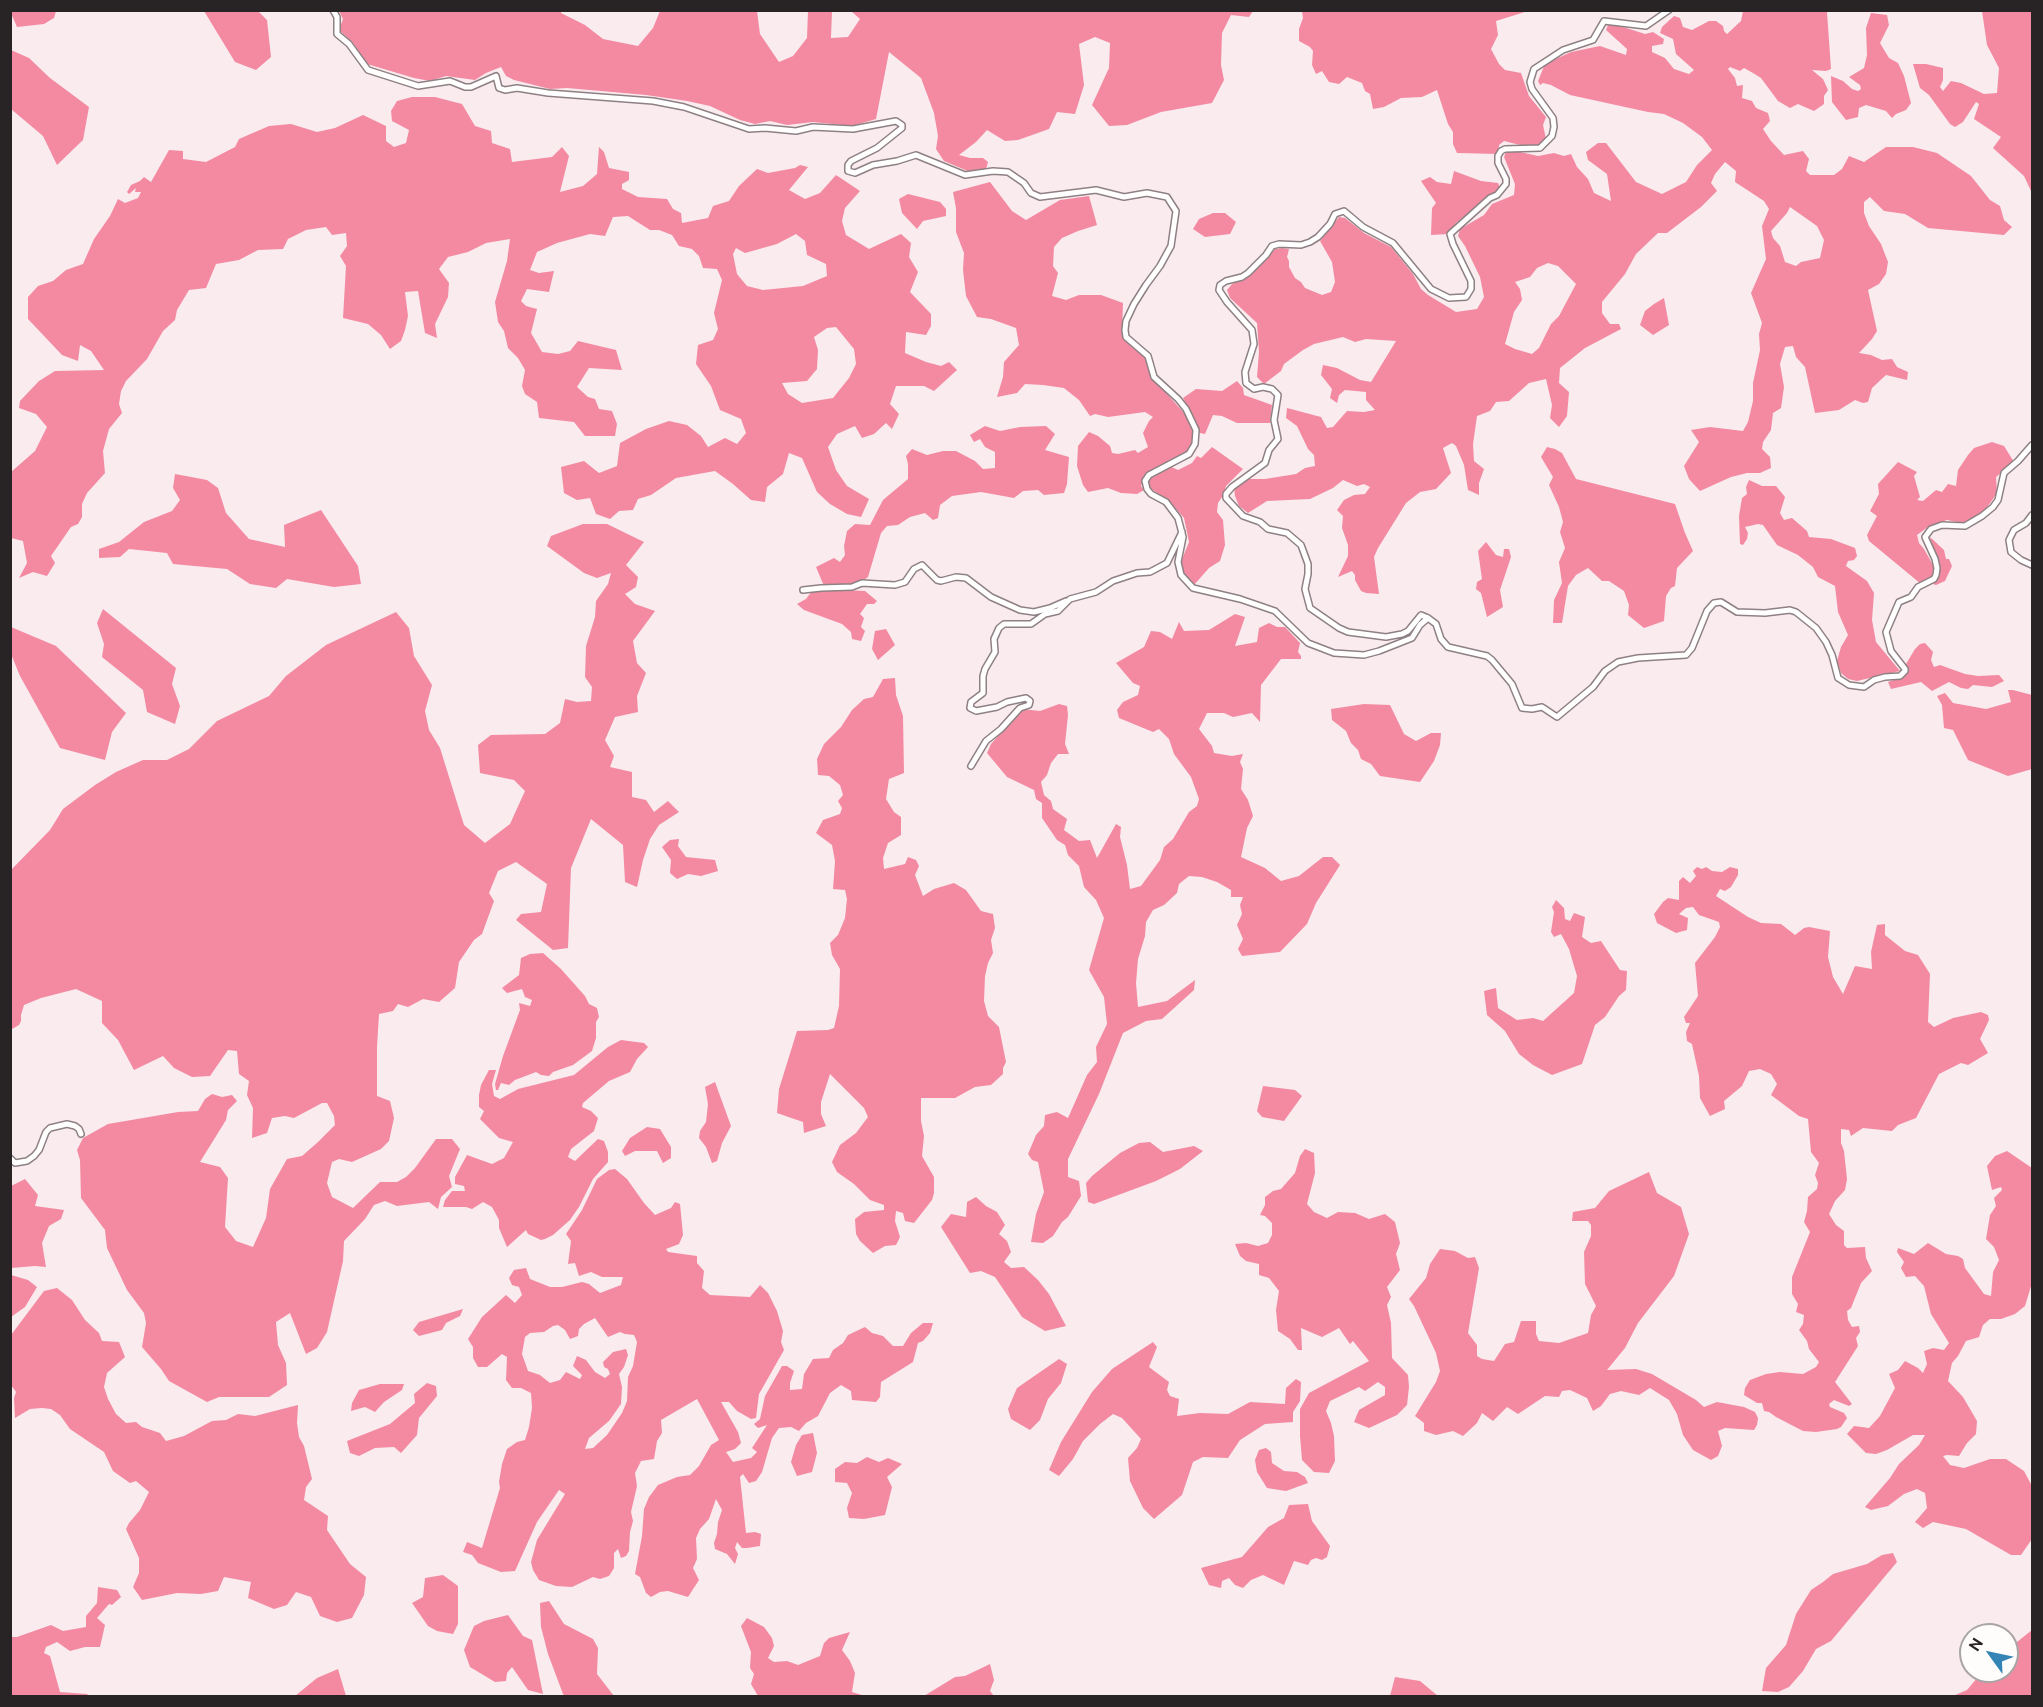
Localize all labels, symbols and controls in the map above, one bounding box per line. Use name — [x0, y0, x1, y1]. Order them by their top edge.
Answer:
north arrow — [1959, 1623, 2019, 1683]
text: N — [1965, 1634, 1986, 1654]

